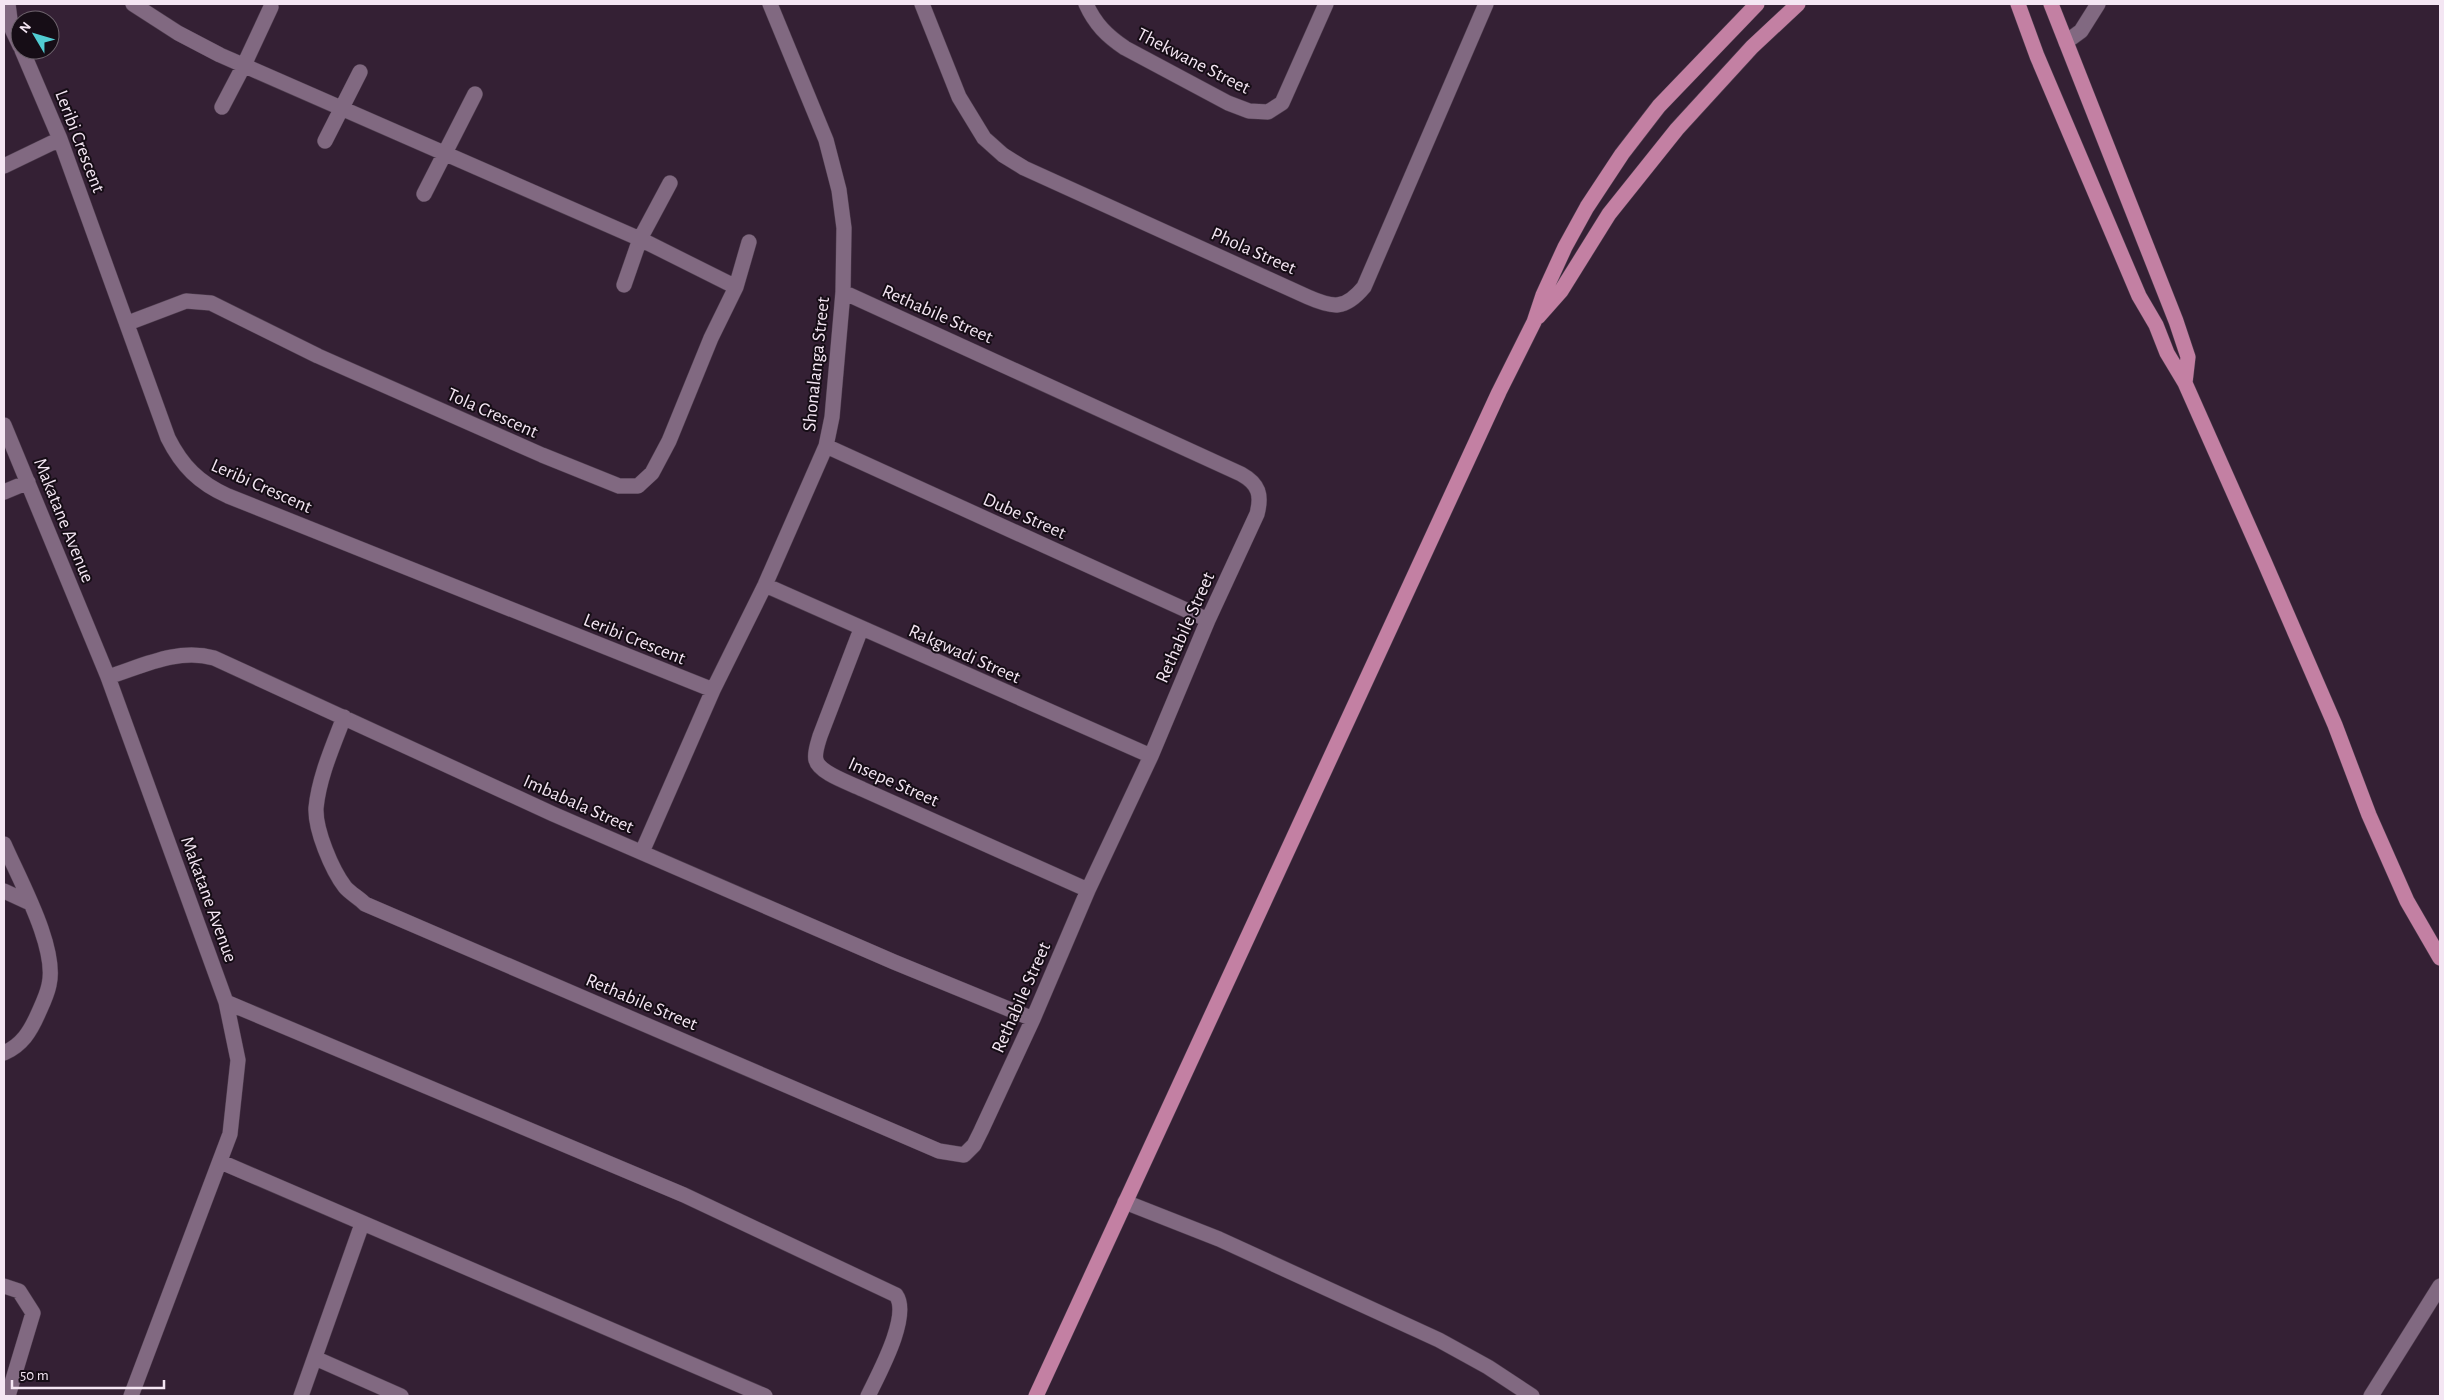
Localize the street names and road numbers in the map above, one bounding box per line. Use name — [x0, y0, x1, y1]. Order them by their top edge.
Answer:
street label: Thekwane Street — [1134, 25, 1253, 98]
street label: Leribi Crescent — [51, 88, 108, 195]
street label: Phola Street — [1208, 224, 1299, 278]
street label: Rethabile Street — [879, 281, 996, 347]
street label: Shonalanga Street — [800, 296, 833, 432]
street label: Tola Crescent — [444, 385, 541, 442]
street label: Makatane Avenue — [30, 456, 97, 585]
street label: Leribi Crescent — [208, 456, 315, 517]
street label: Dube Street — [980, 490, 1069, 543]
street label: Rethabile Street — [1152, 569, 1218, 686]
street label: Leribi Crescent — [581, 610, 688, 668]
street label: Rakgwadi Street — [906, 621, 1023, 687]
street label: Insepe Street — [845, 754, 941, 811]
street label: Imbabala Street — [520, 772, 636, 837]
street label: Makatane Avenue — [177, 834, 240, 965]
street label: Rethabile Street — [988, 939, 1054, 1056]
street label: Rethabile Street — [583, 970, 700, 1034]

